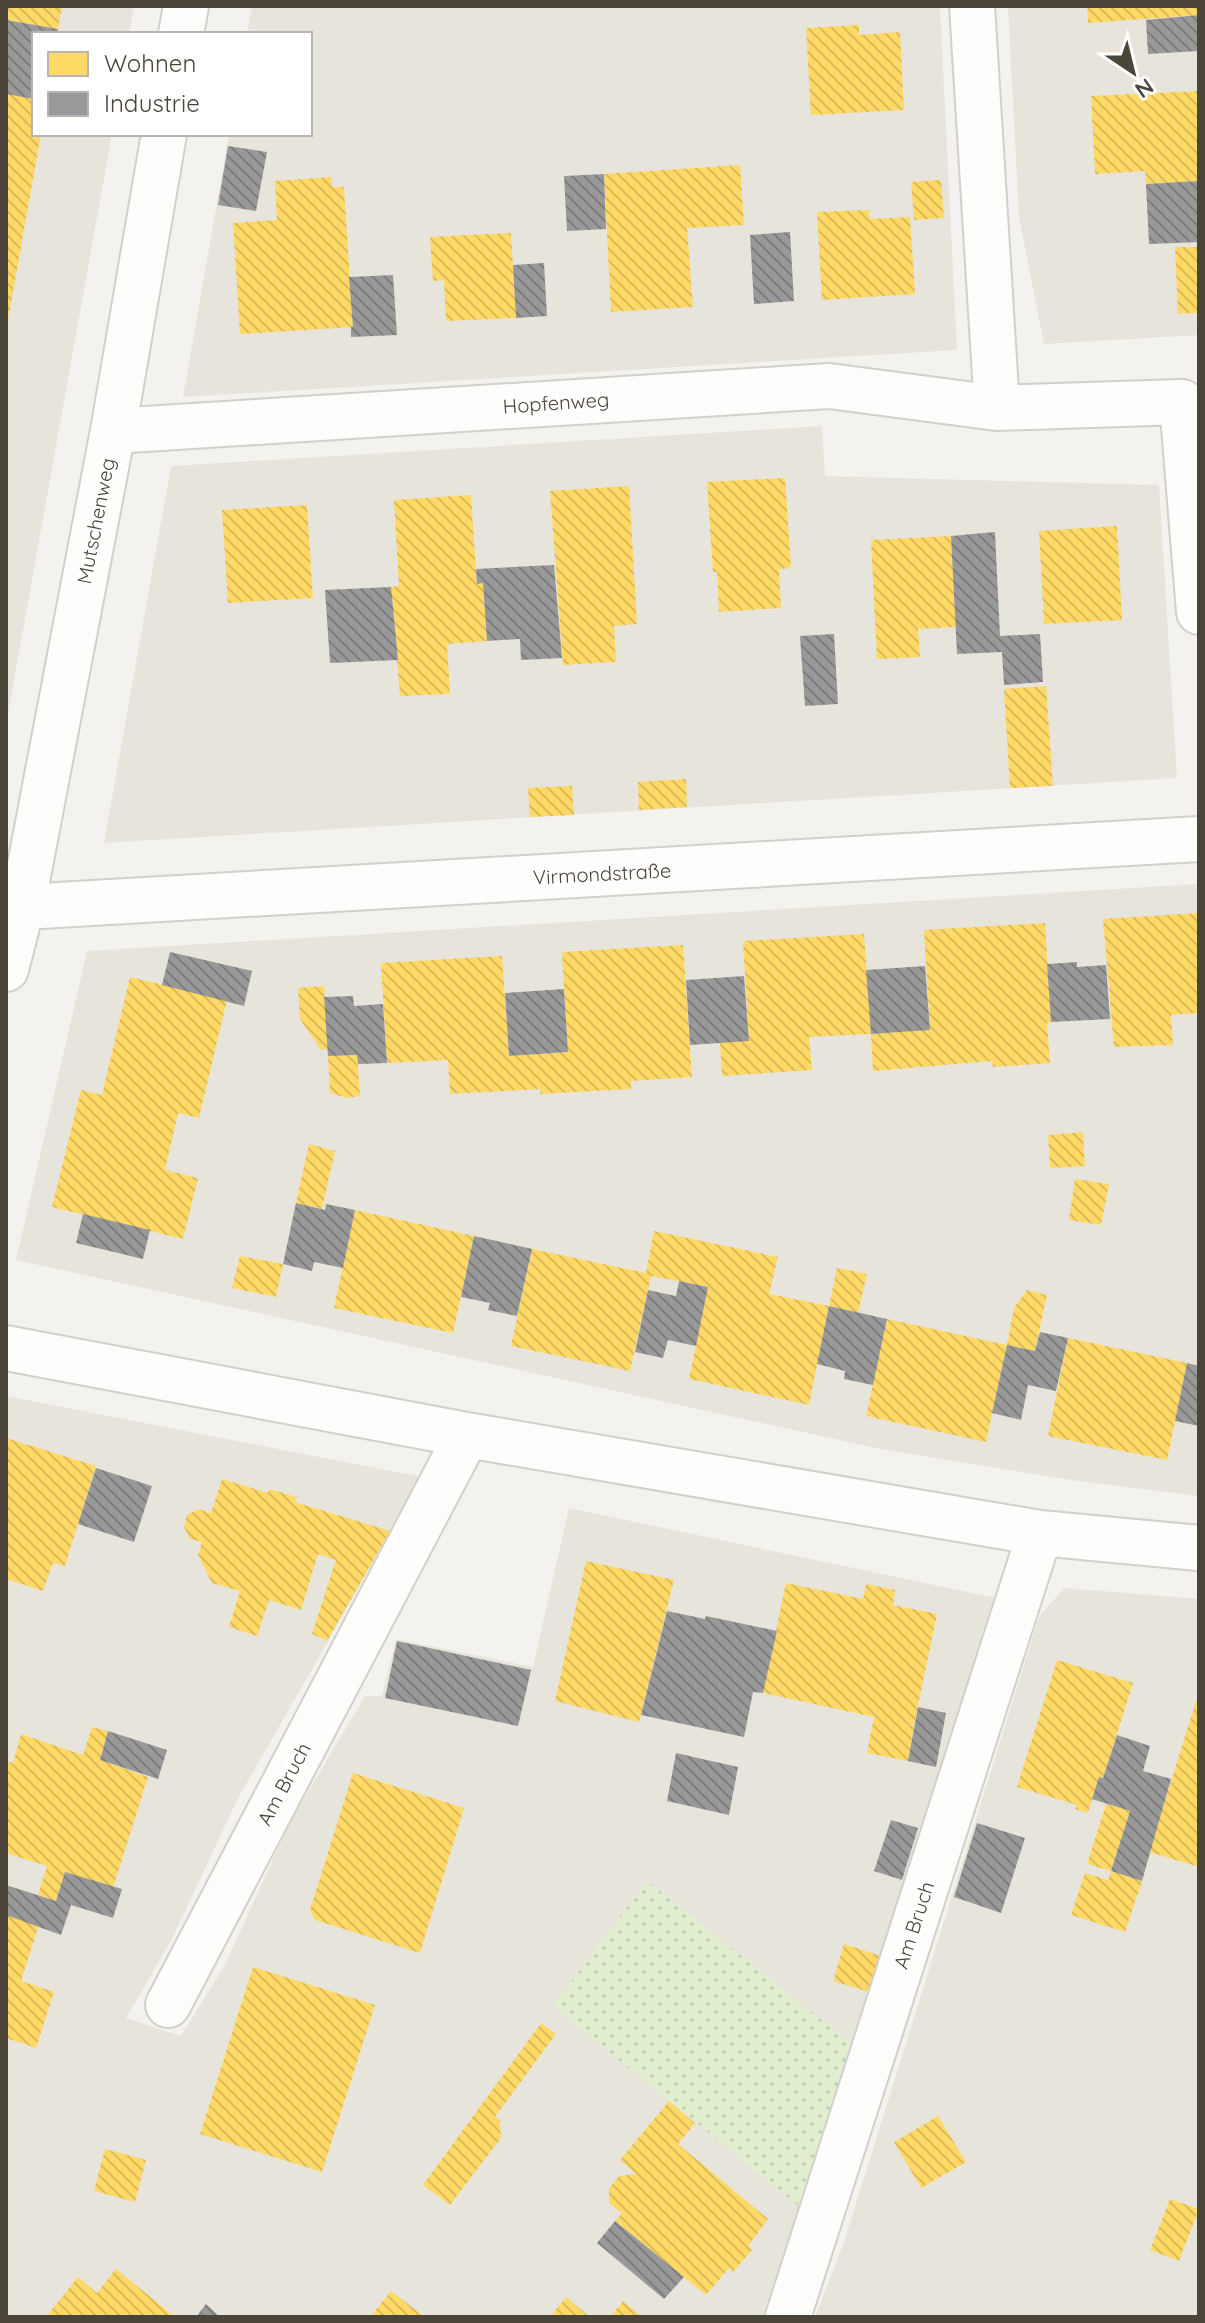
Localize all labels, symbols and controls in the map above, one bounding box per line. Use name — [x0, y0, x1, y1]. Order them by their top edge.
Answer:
legend — [32, 32, 312, 136]
north arrow — [1093, 32, 1173, 112]
text: Wohnen — [104, 48, 196, 78]
text: N — [1130, 72, 1159, 104]
text: Industrie — [104, 88, 200, 118]
street label: Hopfenweg — [502, 386, 610, 419]
street label: Mutschenweg — [71, 456, 120, 586]
street label: Virmondstraße — [532, 857, 672, 890]
street label: Am Bruch — [251, 1738, 316, 1830]
street label: Am Bruch — [888, 1878, 939, 1972]

